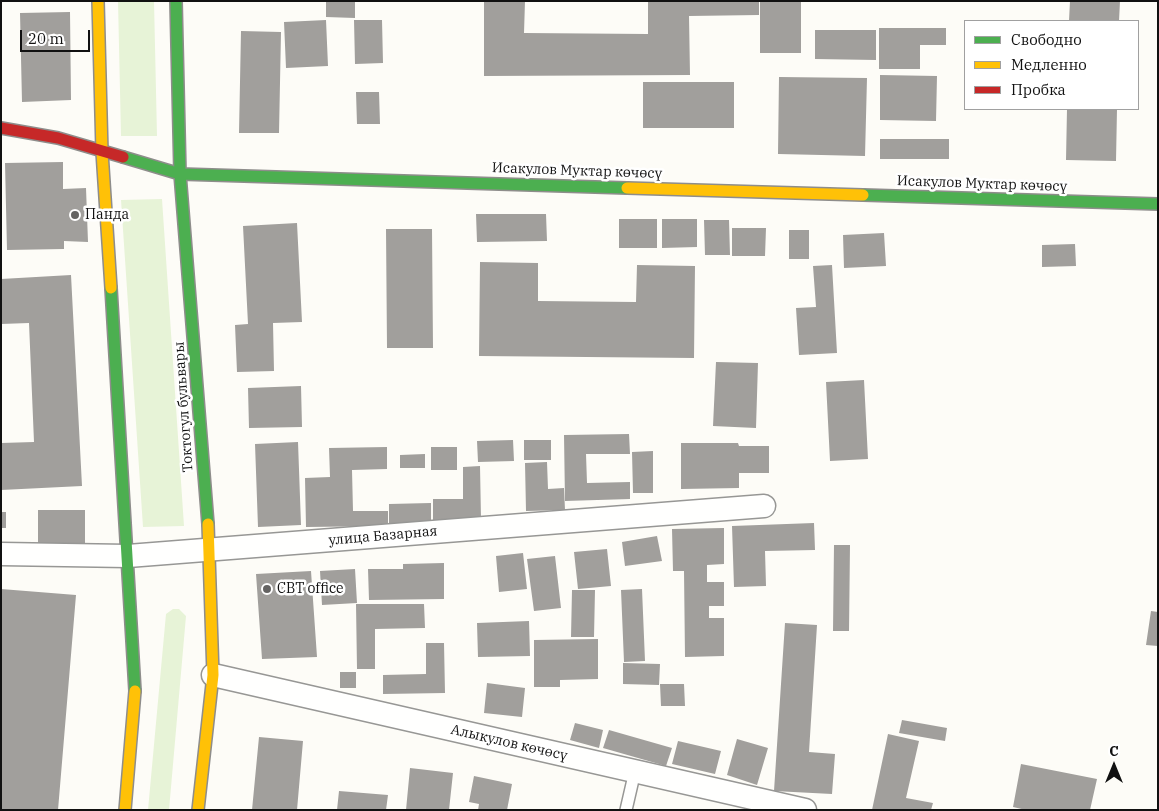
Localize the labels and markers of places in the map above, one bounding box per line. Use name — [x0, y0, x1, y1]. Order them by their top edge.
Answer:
place label: Панда — [85, 207, 129, 223]
marker: Панда — [69, 209, 81, 221]
place label: CBT office — [277, 581, 344, 597]
marker: CBT office — [261, 583, 273, 595]

